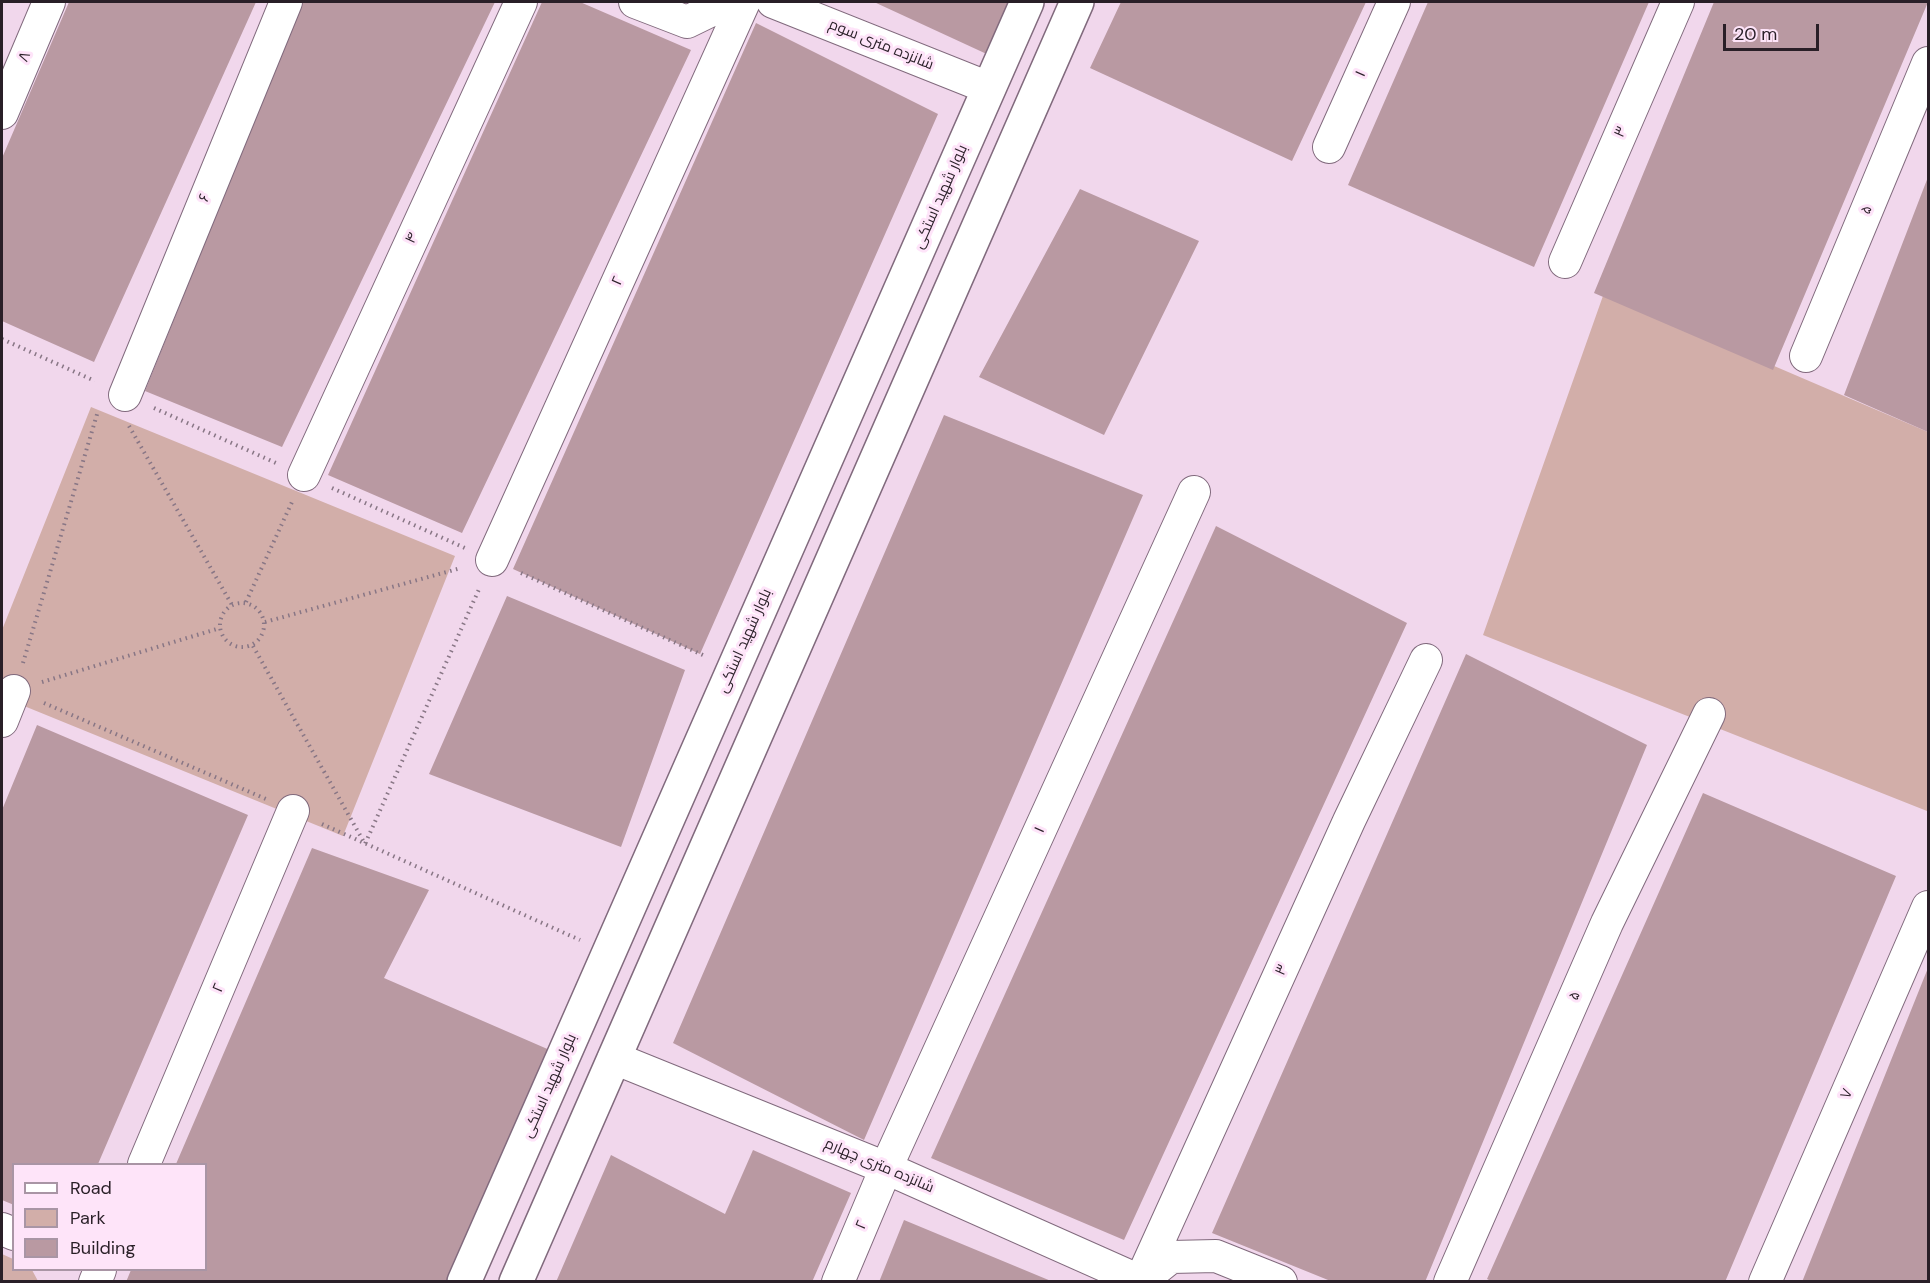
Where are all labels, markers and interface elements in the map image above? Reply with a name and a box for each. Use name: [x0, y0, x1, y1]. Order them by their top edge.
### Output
scale bar: [1726, 12, 1822, 50]
street label: شانزده متری سوم: [826, 16, 936, 74]
text: 20 m: [1734, 22, 1777, 46]
street label: ۸: [15, 49, 35, 65]
street label: ۱: [1352, 68, 1370, 80]
street label: ۳: [1611, 124, 1631, 140]
street label: بلوار شهید استکی: [910, 142, 972, 252]
street label: ۶: [195, 191, 215, 205]
street label: ۵: [1857, 203, 1877, 217]
street label: ۴: [402, 230, 422, 246]
street label: ۲: [608, 274, 628, 288]
street label: بلوار شهید استکی: [714, 586, 776, 696]
street label: ۱: [1031, 824, 1049, 836]
street label: ۳: [1272, 962, 1292, 978]
street label: ۲: [209, 981, 229, 995]
street label: ۵: [1565, 989, 1585, 1003]
street label: بلوار شهید استکی: [519, 1031, 581, 1141]
street label: ۷: [1837, 1086, 1857, 1102]
street label: شانزده متری چهارم: [822, 1135, 936, 1197]
legend: [12, 1163, 207, 1271]
text: Road: [70, 1176, 112, 1200]
text: Park: [70, 1206, 106, 1230]
street label: ۲: [852, 1218, 872, 1232]
text: Building: [70, 1236, 135, 1260]

